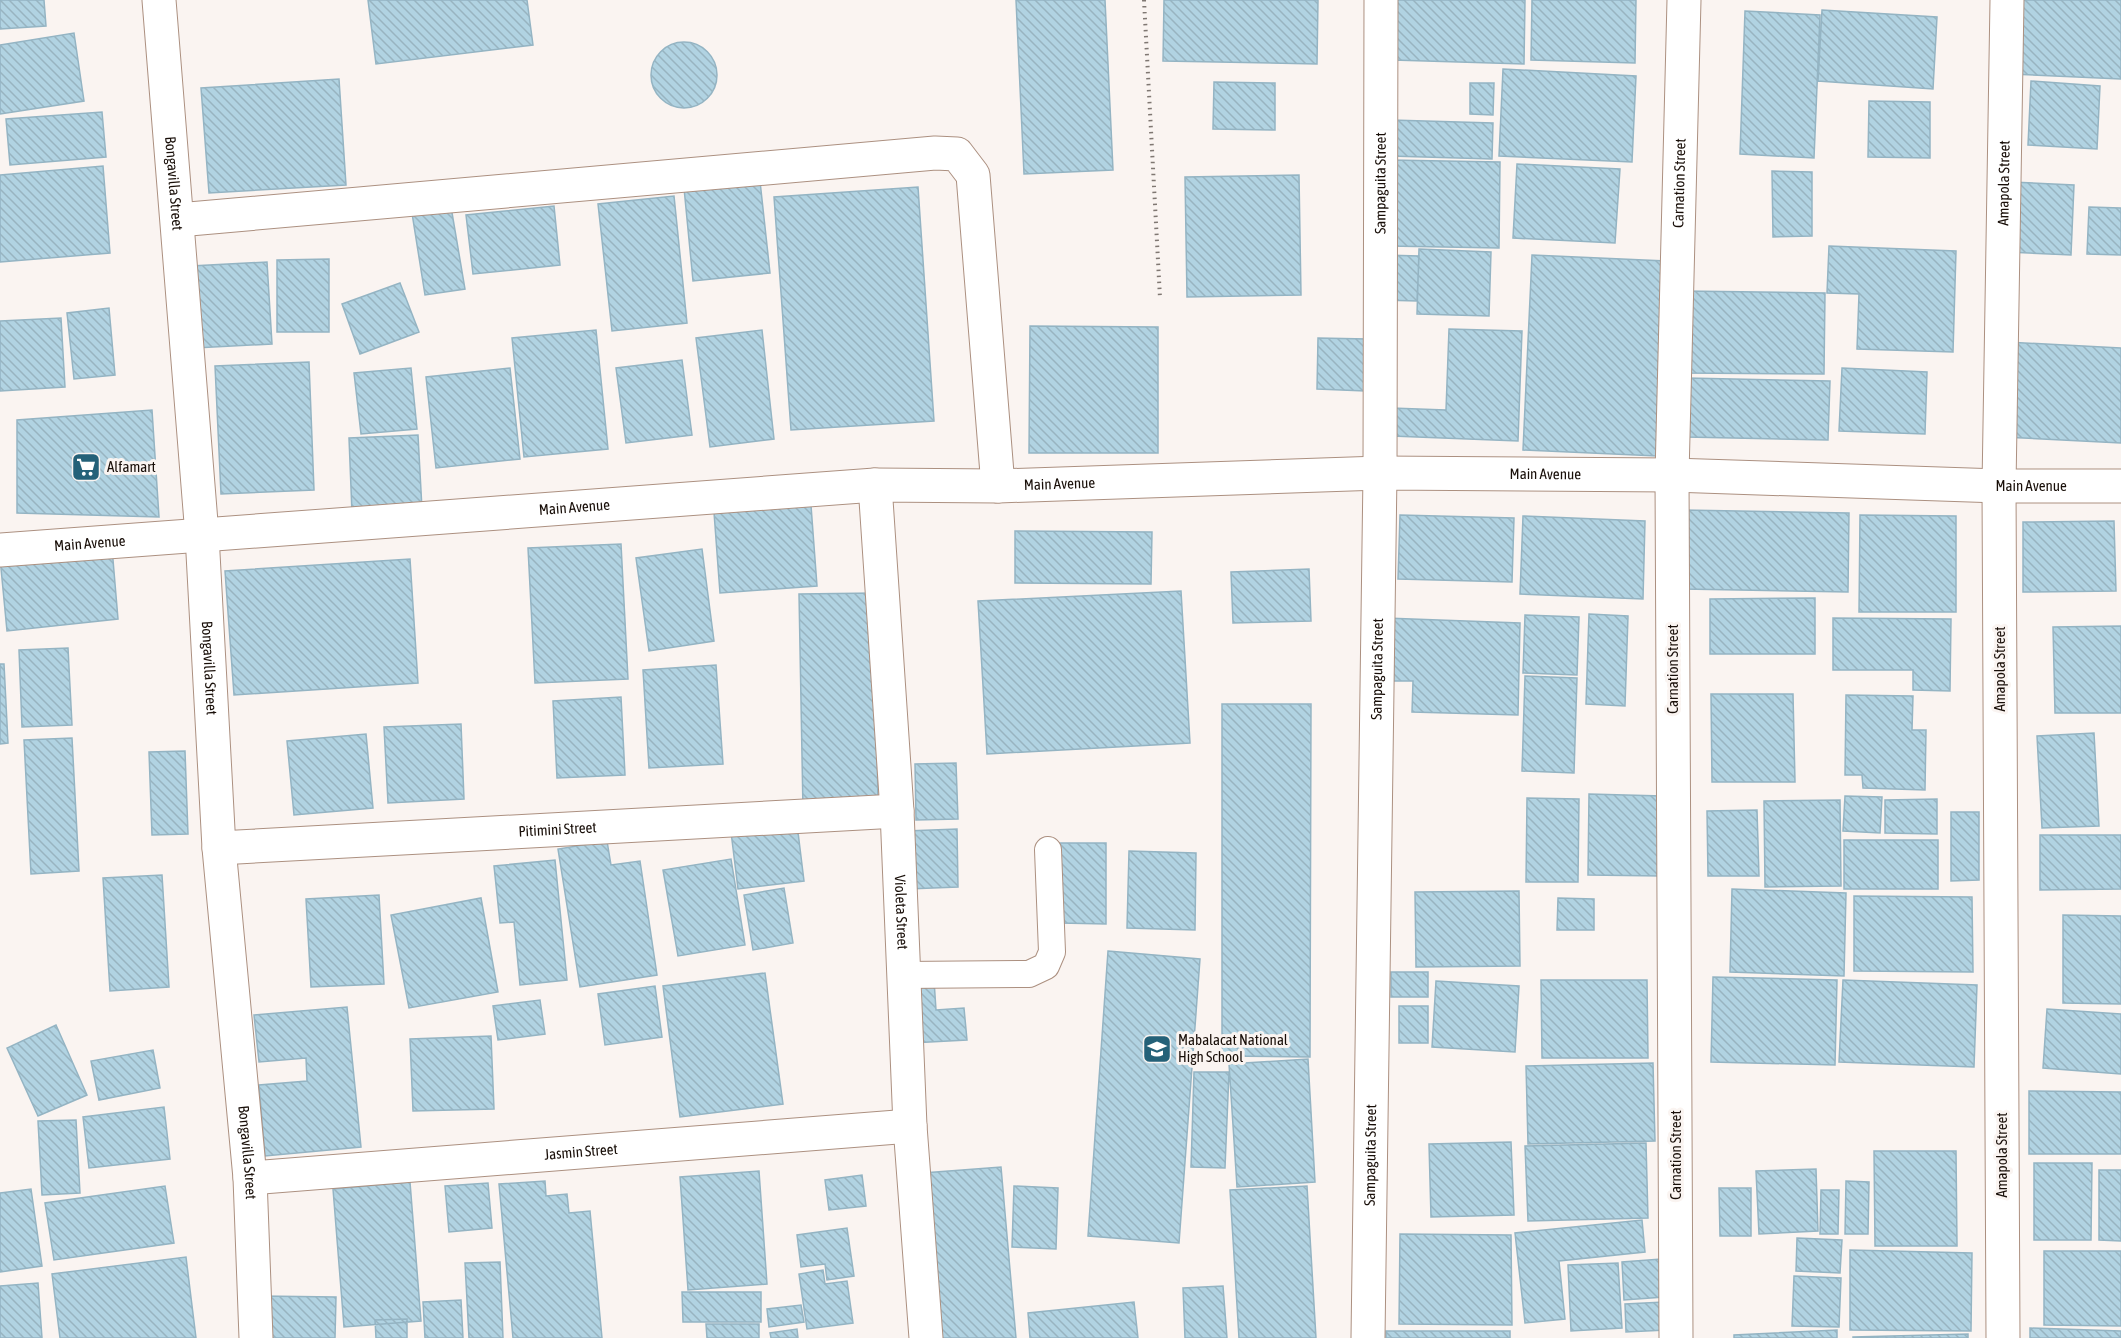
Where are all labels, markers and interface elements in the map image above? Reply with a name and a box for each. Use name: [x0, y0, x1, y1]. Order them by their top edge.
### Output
street label: Sampaguita Street: [1372, 132, 1389, 234]
street label: Bongavilla Street: [162, 136, 186, 231]
street label: Carnation Street: [1669, 138, 1689, 228]
street label: Amapola Street: [1994, 140, 2013, 226]
supermarket icon: Alfamart: [70, 451, 102, 483]
place label: Alfamart: [107, 458, 156, 475]
street label: Main Avenue: [1510, 465, 1581, 482]
street label: Main Avenue: [1024, 474, 1096, 493]
street label: Main Avenue: [1995, 477, 2067, 494]
street label: Main Avenue: [538, 496, 611, 518]
street label: Main Avenue: [53, 532, 126, 554]
street label: Sampaguita Street: [1368, 618, 1386, 720]
street label: Bongavilla Street: [199, 621, 221, 716]
street label: Carnation Street: [1664, 624, 1681, 714]
street label: Amapola Street: [1991, 626, 2008, 712]
street label: Pitimini Street: [518, 818, 597, 840]
street label: Violeta Street: [892, 874, 912, 950]
place label: Mabalacat National High School: [1178, 1031, 1288, 1065]
school or university icon: Mabalacat National High School: [1141, 1033, 1173, 1065]
street label: Sampaguita Street: [1361, 1104, 1379, 1206]
street label: Bongavilla Street: [235, 1105, 260, 1200]
street label: Carnation Street: [1667, 1110, 1684, 1200]
street label: Amapola Street: [1993, 1112, 2010, 1198]
street label: Jasmin Street: [544, 1140, 618, 1163]

